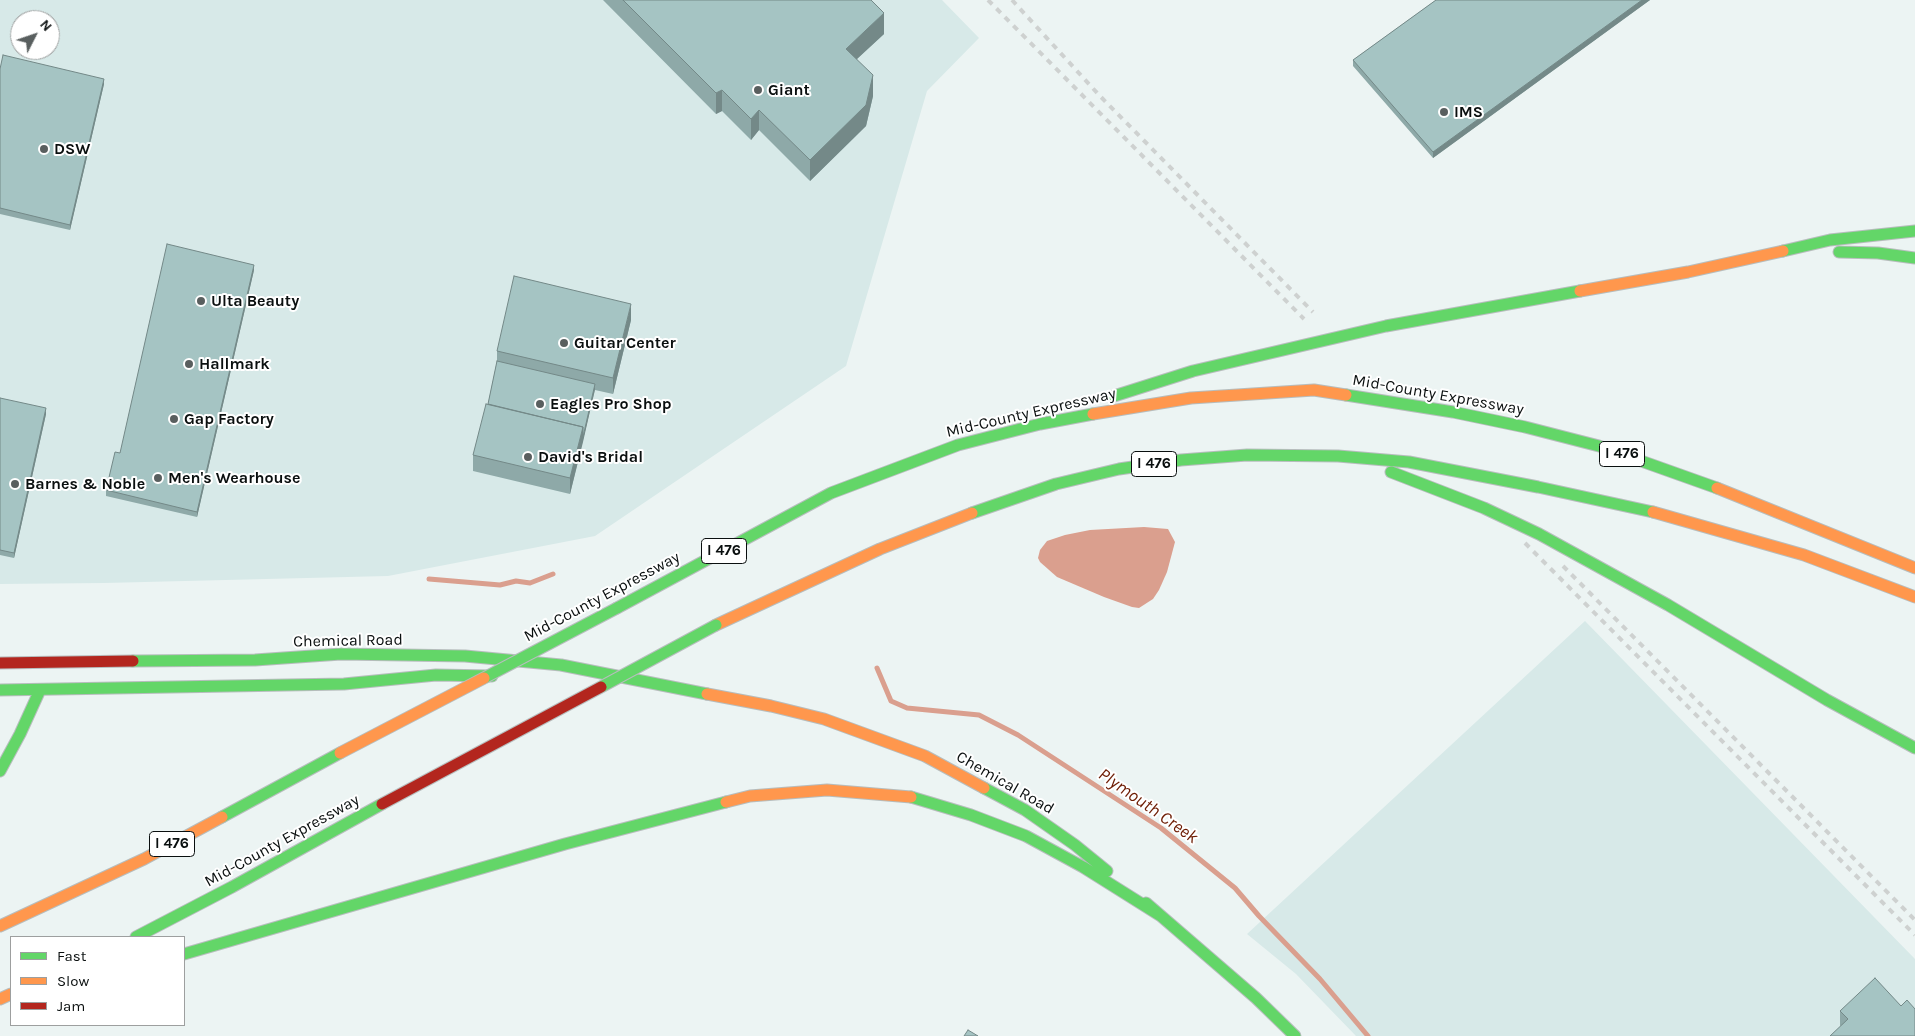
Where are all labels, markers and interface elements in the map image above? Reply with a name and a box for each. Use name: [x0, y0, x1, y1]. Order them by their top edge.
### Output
north arrow: [10, 10, 60, 60]
text: N: [36, 16, 56, 35]
place label: Giant: [768, 80, 810, 100]
marker: Giant: [752, 84, 764, 96]
place label: IMS: [1454, 102, 1483, 122]
marker: IMS: [1438, 106, 1450, 118]
place label: DSW: [54, 139, 90, 159]
marker: DSW: [38, 143, 50, 155]
place label: Ulta Beauty: [211, 291, 299, 311]
marker: Ulta Beauty: [195, 295, 207, 307]
place label: Guitar Center: [574, 333, 676, 353]
marker: Guitar Center: [558, 337, 570, 349]
place label: Hallmark: [199, 354, 270, 374]
marker: Hallmark: [183, 358, 195, 370]
street label: Mid-County Expressway: [1351, 370, 1525, 420]
street label: Mid-County Expressway: [944, 384, 1118, 442]
place label: Eagles Pro Shop: [550, 394, 672, 414]
marker: Eagles Pro Shop: [534, 398, 546, 410]
place label: Gap Factory: [184, 409, 274, 429]
marker: Gap Factory: [168, 413, 180, 425]
road number: I 476: [1600, 442, 1644, 466]
place label: David's Bridal: [538, 447, 643, 467]
marker: David's Bridal: [522, 451, 534, 463]
road number: I 476: [1132, 452, 1176, 476]
place label: Men's Wearhouse: [168, 468, 300, 488]
marker: Men's Wearhouse: [152, 472, 164, 484]
place label: Barnes & Noble: [25, 474, 145, 494]
marker: Barnes & Noble: [9, 478, 21, 490]
road number: I 476: [702, 538, 746, 564]
street label: Mid-County Expressway: [521, 548, 683, 646]
street label: Chemical Road: [293, 630, 403, 652]
street label: Chemical Road: [953, 747, 1057, 819]
water label: Plymouth Creek: [1094, 764, 1202, 848]
street label: Mid-County Expressway: [201, 790, 363, 892]
road number: I 476: [150, 832, 194, 856]
legend: [10, 936, 185, 1026]
text: Fast: [57, 947, 86, 965]
text: Slow: [57, 972, 89, 990]
text: Jam: [57, 997, 85, 1015]

